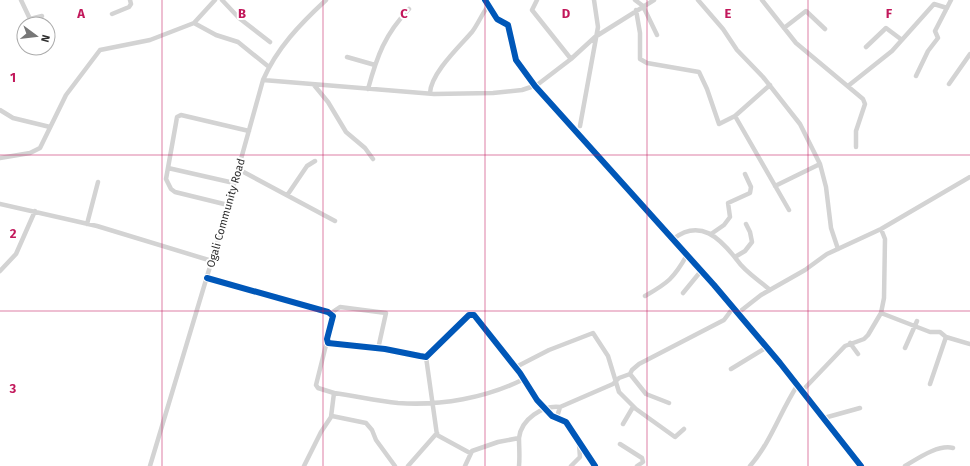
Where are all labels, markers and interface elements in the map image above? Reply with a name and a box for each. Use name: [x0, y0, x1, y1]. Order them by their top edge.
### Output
text: A: [76, 6, 85, 21]
text: B: [238, 6, 246, 21]
text: C: [400, 6, 408, 21]
text: D: [562, 6, 571, 21]
text: E: [725, 6, 732, 21]
text: F: [886, 6, 893, 21]
north arrow: [16, 16, 56, 56]
text: N: [38, 33, 52, 44]
text: 1: [10, 70, 16, 85]
street label: Ogali Community Road: [204, 157, 248, 269]
text: 2: [10, 226, 17, 241]
text: 3: [9, 381, 17, 396]

